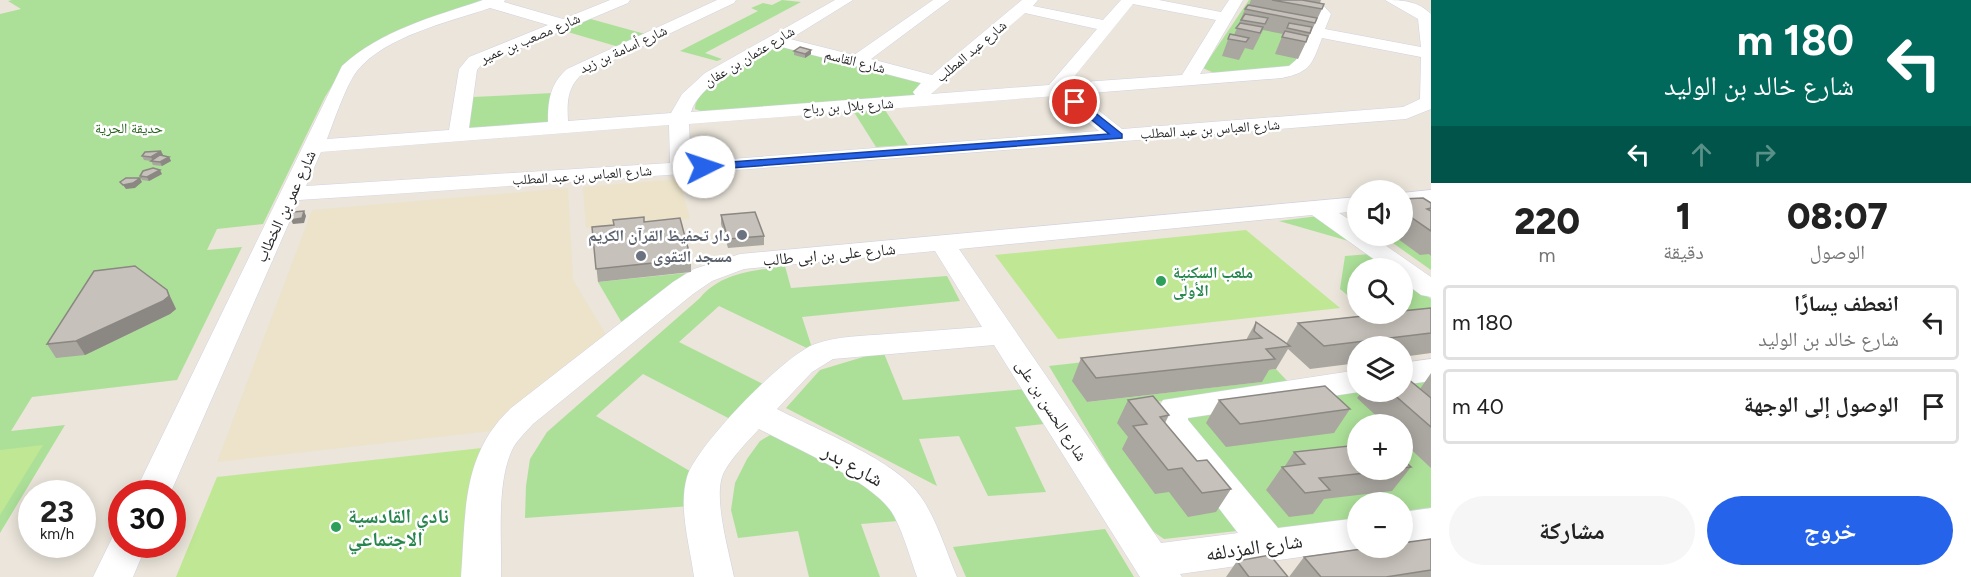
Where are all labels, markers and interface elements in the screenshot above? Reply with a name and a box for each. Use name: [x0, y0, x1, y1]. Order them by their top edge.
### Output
street label: شارع مصعب بن عمير: [477, 10, 583, 69]
text: 180 m: [1737, 15, 1854, 66]
street label: شارع عبد المطلب: [932, 17, 1011, 87]
street label: شارع أسامة بن زيد: [577, 22, 670, 78]
street label: شارع عثمان بن عفان: [701, 23, 798, 91]
icon: left: [1875, 24, 1953, 102]
street label: شارع القاسم: [823, 46, 887, 78]
text: شارع خالد بن الوليد: [1664, 69, 1854, 102]
pin: [1049, 76, 1100, 127]
icon: arrive: [1058, 85, 1091, 118]
street label: شارع بلال بن رباح: [802, 95, 894, 119]
street label: شارع العباس بن عبد المطلب: [1140, 116, 1281, 144]
park label: حديقة الحرية: [95, 120, 163, 137]
position arrow: [672, 135, 736, 199]
icon: left: [1622, 138, 1655, 171]
icon: ahead: [1685, 138, 1718, 171]
icon: right: [1748, 138, 1781, 171]
street label: شارع عمر بن الخطاب: [251, 147, 321, 266]
street label: شارع العباس بن عبد المطلب: [512, 162, 653, 190]
map controls: [1347, 180, 1413, 558]
button: sound: [1347, 180, 1413, 246]
text: 1: [1676, 195, 1691, 238]
text: 08:07: [1787, 195, 1888, 238]
text: 220: [1514, 200, 1580, 243]
place label: دار تحفيظ القرآن الكريم: [588, 226, 730, 247]
marker: دار تحفيظ القرآن الكريم: [735, 228, 749, 242]
street label: شارع على بن ابى طالب: [762, 239, 896, 271]
text: دقيقة: [1663, 240, 1704, 264]
text: الوصول: [1810, 240, 1865, 264]
text: m: [1539, 243, 1556, 267]
place label: مسجد التقوى: [653, 247, 732, 266]
marker: مسجد التقوى: [634, 249, 648, 263]
button: search: [1347, 258, 1413, 324]
place label: ملعب السكنية الأولى: [1173, 263, 1253, 300]
marker: ملعب السكنية الأولى: [1154, 274, 1168, 288]
text: انعطف يسارًا: [1794, 290, 1899, 317]
icon: left: [1917, 306, 1950, 339]
text: 180 m: [1452, 309, 1513, 336]
text: شارع خالد بن الوليد: [1758, 327, 1899, 351]
button: layers: [1347, 336, 1413, 402]
street label: شارع الحسن بن على: [1011, 356, 1091, 465]
icon: arrive: [1917, 390, 1950, 423]
text: الوصول إلى الوجهة: [1744, 391, 1899, 418]
text: 40 m: [1452, 393, 1504, 420]
button: +: [1347, 414, 1413, 480]
street label: شارع بدر: [817, 438, 888, 492]
speed limit sign: 30: [108, 480, 186, 558]
button: −: [1347, 492, 1413, 558]
text: 23: [40, 493, 74, 530]
button: مشاركة: [1449, 496, 1695, 565]
button: خروج: [1707, 496, 1953, 565]
place label: نادي القادسية الاجتماعي: [348, 504, 449, 555]
marker: نادي القادسية الاجتماعي: [329, 520, 343, 534]
text: km/h: [40, 525, 74, 543]
street label: شارع المزدلفه: [1204, 528, 1304, 567]

